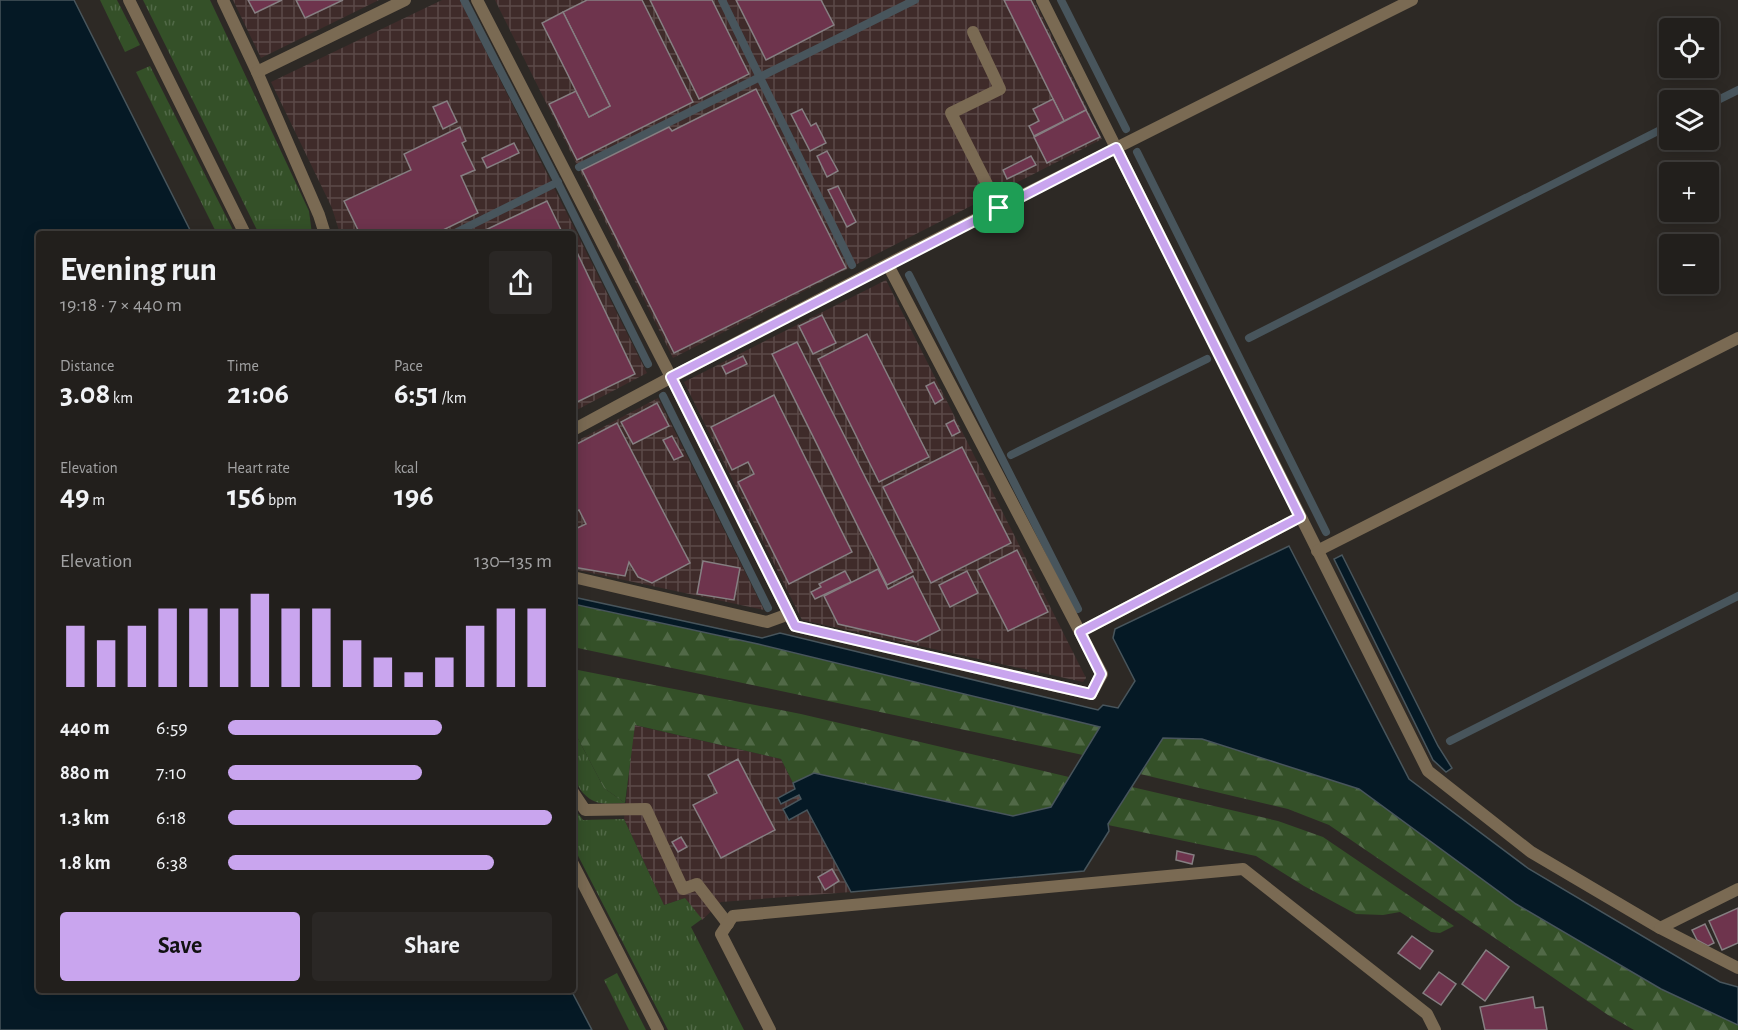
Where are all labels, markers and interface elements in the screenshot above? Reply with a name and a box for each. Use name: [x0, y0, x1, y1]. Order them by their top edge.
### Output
map controls: [1659, 18, 1719, 294]
button: locate: [1659, 18, 1719, 78]
button: layers: [1659, 90, 1719, 150]
button: +: [1659, 162, 1719, 222]
pin: [973, 182, 1024, 233]
icon: arrive: [982, 191, 1015, 224]
button: −: [1659, 234, 1719, 294]
button: share: [489, 251, 552, 314]
text: Evening run: [60, 254, 217, 287]
text: 19:18 · 7 × 440 m: [60, 295, 182, 315]
text: Distance: [60, 358, 114, 374]
text: Time: [227, 358, 259, 374]
text: Pace: [394, 358, 423, 374]
text: 3.08: [60, 379, 110, 409]
text: 21:06: [227, 379, 289, 409]
text: 6:51: [394, 379, 439, 409]
text: km: [110, 390, 133, 406]
text: /km: [439, 390, 466, 406]
text: Elevation: [60, 460, 118, 476]
text: Heart rate: [227, 460, 290, 476]
text: kcal: [394, 460, 418, 476]
text: 49: [60, 481, 90, 511]
text: 156: [227, 481, 265, 511]
text: 196: [394, 481, 434, 511]
text: m: [90, 492, 105, 508]
text: bpm: [265, 492, 297, 508]
text: Elevation: [60, 551, 132, 571]
text: 130–135 m: [474, 551, 552, 571]
text: 440 m: [60, 718, 110, 738]
text: 6:59: [156, 718, 188, 738]
text: 880 m: [60, 763, 109, 783]
text: 7:10: [156, 763, 186, 783]
text: 1.3 km: [60, 808, 109, 828]
text: 6:18: [156, 808, 186, 828]
text: 1.8 km: [60, 853, 111, 873]
text: 6:38: [156, 853, 188, 873]
button: Save: [60, 912, 300, 981]
button: Share: [312, 912, 552, 981]

